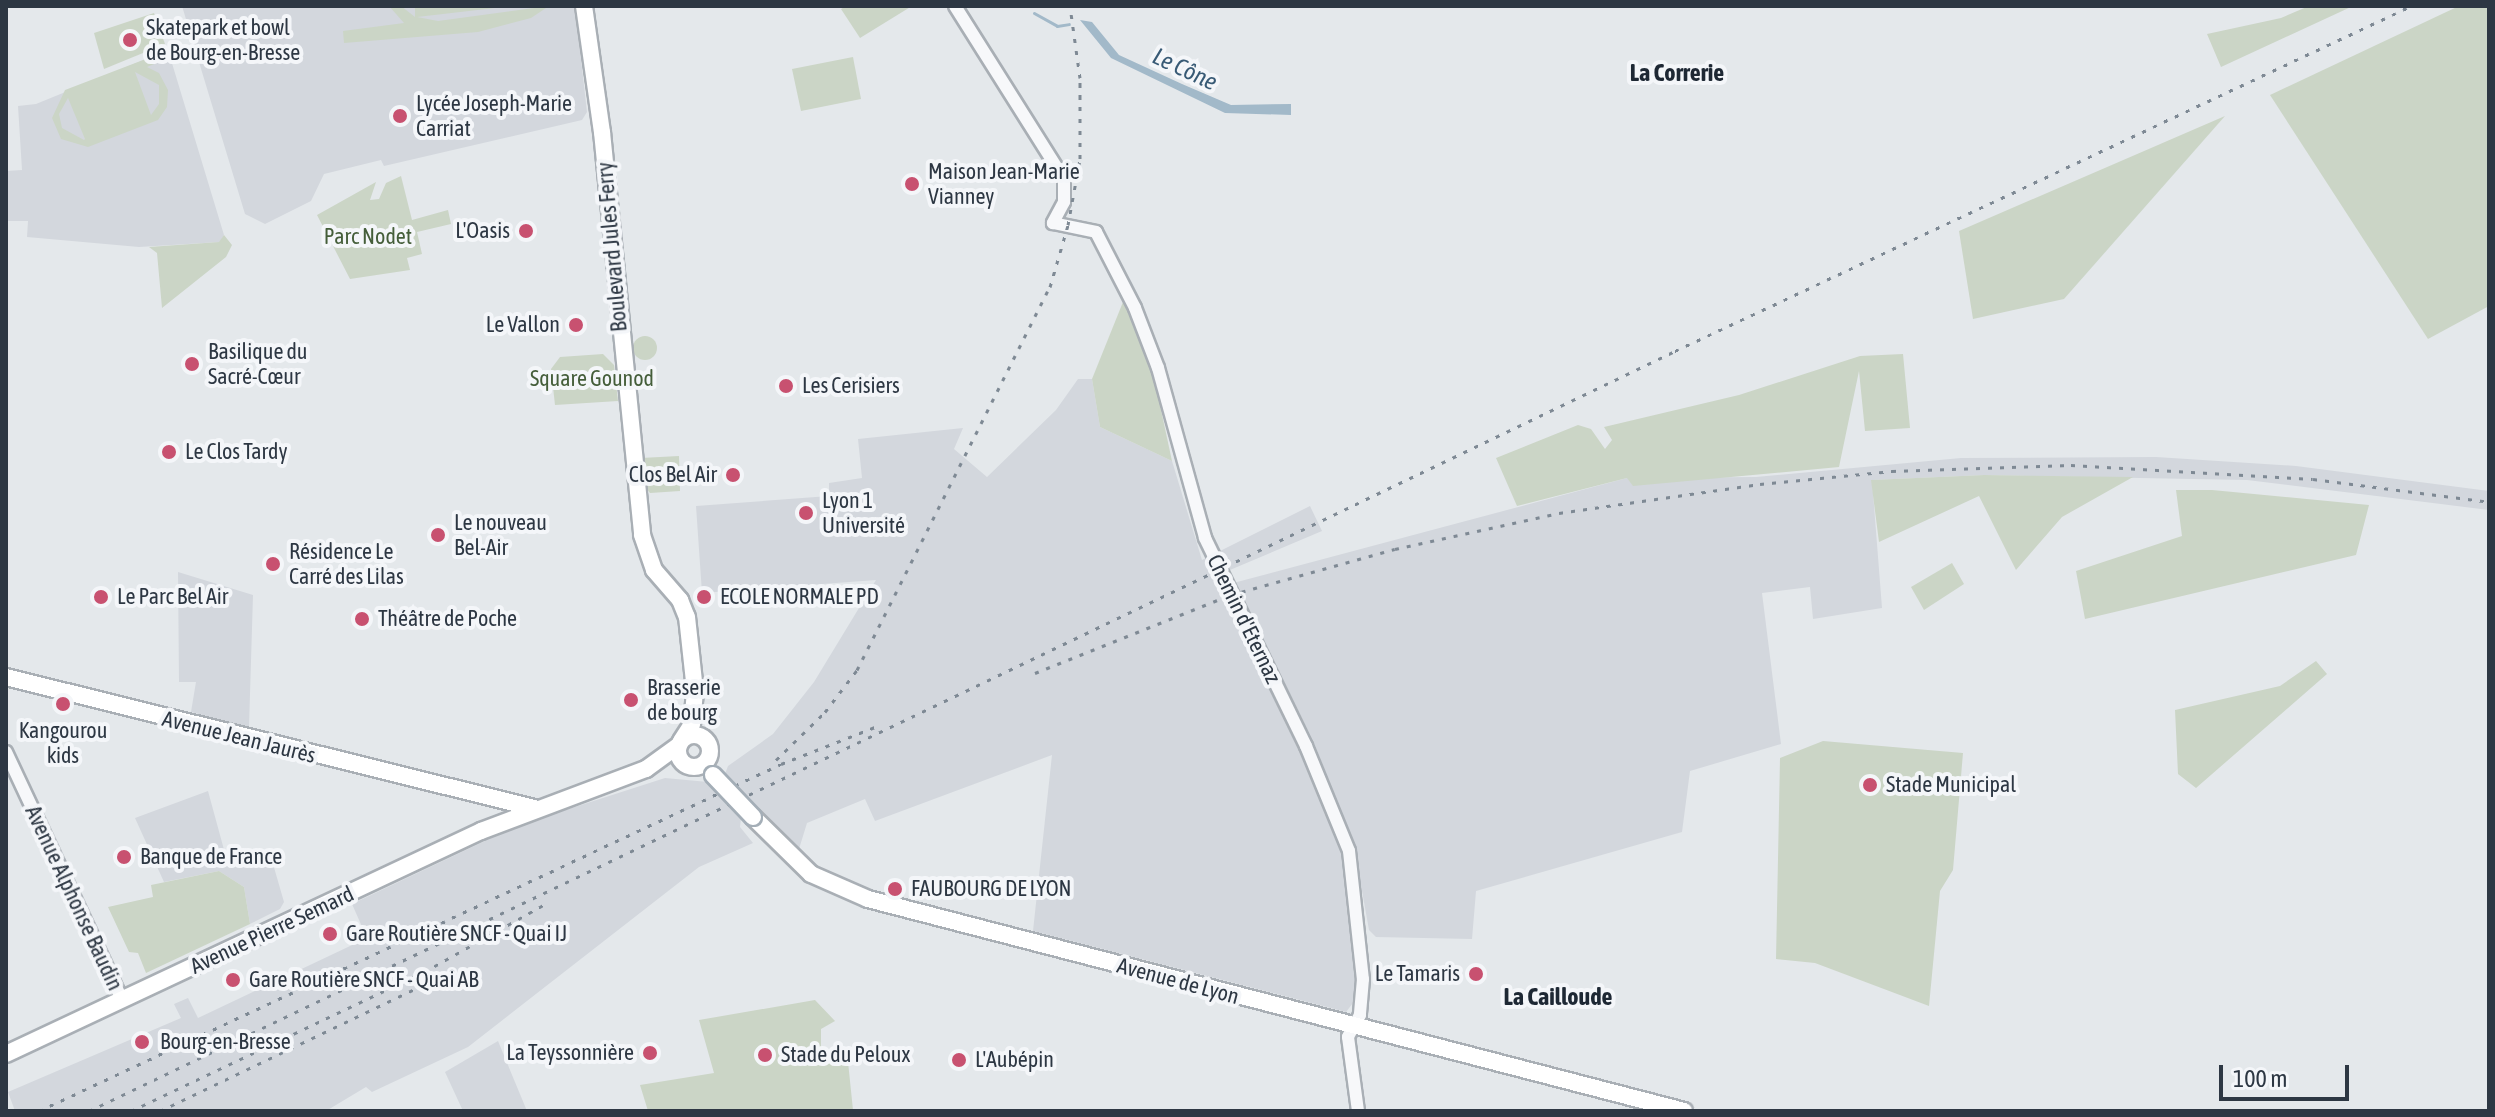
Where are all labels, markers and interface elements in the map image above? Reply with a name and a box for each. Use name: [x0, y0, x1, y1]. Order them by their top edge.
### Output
place label: Skatepark et bowl de Bourg-en-Bresse: [146, 14, 300, 66]
marker: Skatepark et bowl de Bourg-en-Bresse: [121, 31, 139, 49]
water label: Le Cône: [1148, 42, 1222, 96]
district label: La Correrie: [1630, 59, 1724, 87]
place label: Lycée Joseph-Marie Carriat: [416, 90, 572, 142]
marker: Lycée Joseph-Marie Carriat: [391, 107, 409, 125]
place label: Maison Jean-Marie Vianney: [928, 158, 1080, 210]
street label: Boulevard Jules Ferry: [591, 161, 633, 333]
marker: Maison Jean-Marie Vianney: [903, 175, 921, 193]
place label: L'Oasis: [455, 218, 510, 244]
marker: L'Oasis: [517, 222, 535, 240]
park label: Parc Nodet: [324, 224, 412, 250]
place label: Le Vallon: [486, 312, 560, 338]
marker: Le Vallon: [567, 316, 585, 334]
place label: Basilique du Sacré-Cœur: [208, 338, 307, 390]
marker: Basilique du Sacré-Cœur: [183, 355, 201, 373]
park label: Square Gounod: [530, 366, 654, 392]
place label: Les Cerisiers: [802, 373, 900, 399]
marker: Les Cerisiers: [777, 377, 795, 395]
place label: Le Clos Tardy: [185, 439, 287, 465]
marker: Le Clos Tardy: [160, 443, 178, 461]
place label: Clos Bel Air: [629, 462, 717, 488]
marker: Clos Bel Air: [724, 466, 742, 484]
place label: Lyon 1 Université: [822, 487, 905, 538]
marker: Lyon 1 Université: [797, 504, 815, 522]
place label: Le nouveau Bel-Air: [454, 509, 547, 560]
marker: Le nouveau Bel-Air: [429, 526, 447, 544]
place label: Résidence Le Carré des Lilas: [289, 538, 404, 590]
street label: Chemin d'Eternaz: [1201, 550, 1287, 688]
marker: Résidence Le Carré des Lilas: [264, 555, 282, 573]
place label: Le Parc Bel Air: [117, 584, 228, 610]
place label: ECOLE NORMALE PD: [720, 584, 879, 610]
marker: Le Parc Bel Air: [92, 588, 110, 606]
marker: ECOLE NORMALE PD: [695, 588, 713, 606]
place label: Théâtre de Poche: [378, 606, 517, 632]
marker: Théâtre de Poche: [353, 610, 371, 628]
place label: Brasserie de bourg: [647, 674, 721, 726]
marker: Brasserie de bourg: [622, 691, 640, 709]
marker: Kangourou kids: [54, 695, 72, 713]
street label: Avenue Jean Jaurès: [160, 705, 318, 769]
place label: Kangourou kids: [19, 717, 107, 768]
place label: Stade Municipal: [1886, 772, 2016, 798]
marker: Stade Municipal: [1861, 776, 1879, 794]
street label: Avenue Alphonse Baudin: [20, 801, 128, 995]
place label: Banque de France: [140, 844, 282, 870]
marker: Banque de France: [115, 848, 133, 866]
place label: FAUBOURG DE LYON: [911, 876, 1072, 902]
marker: FAUBOURG DE LYON: [886, 880, 904, 898]
street label: Avenue Pierre Semard: [186, 881, 358, 979]
place label: Gare Routière SNCF - Quai IJ: [346, 921, 567, 947]
marker: Gare Routière SNCF - Quai IJ: [321, 925, 339, 943]
street label: Avenue de Lyon: [1114, 952, 1242, 1010]
place label: Le Tamaris: [1375, 961, 1460, 987]
marker: Le Tamaris: [1467, 965, 1485, 983]
place label: Gare Routière SNCF - Quai AB: [249, 967, 479, 993]
marker: Gare Routière SNCF - Quai AB: [224, 971, 242, 989]
district label: La Cailloude: [1504, 983, 1612, 1011]
place label: Bourg-en-Bresse: [160, 1029, 291, 1055]
marker: Bourg-en-Bresse: [131, 1031, 153, 1053]
place label: La Teyssonnière: [506, 1040, 634, 1066]
place label: Stade du Peloux: [781, 1042, 910, 1068]
marker: La Teyssonnière: [641, 1044, 659, 1062]
marker: Stade du Peloux: [756, 1046, 774, 1064]
place label: L'Aubépin: [975, 1047, 1054, 1073]
scale bar: [2223, 1049, 2353, 1099]
marker: L'Aubépin: [950, 1051, 968, 1069]
text: 100 m: [2233, 1065, 2287, 1092]

